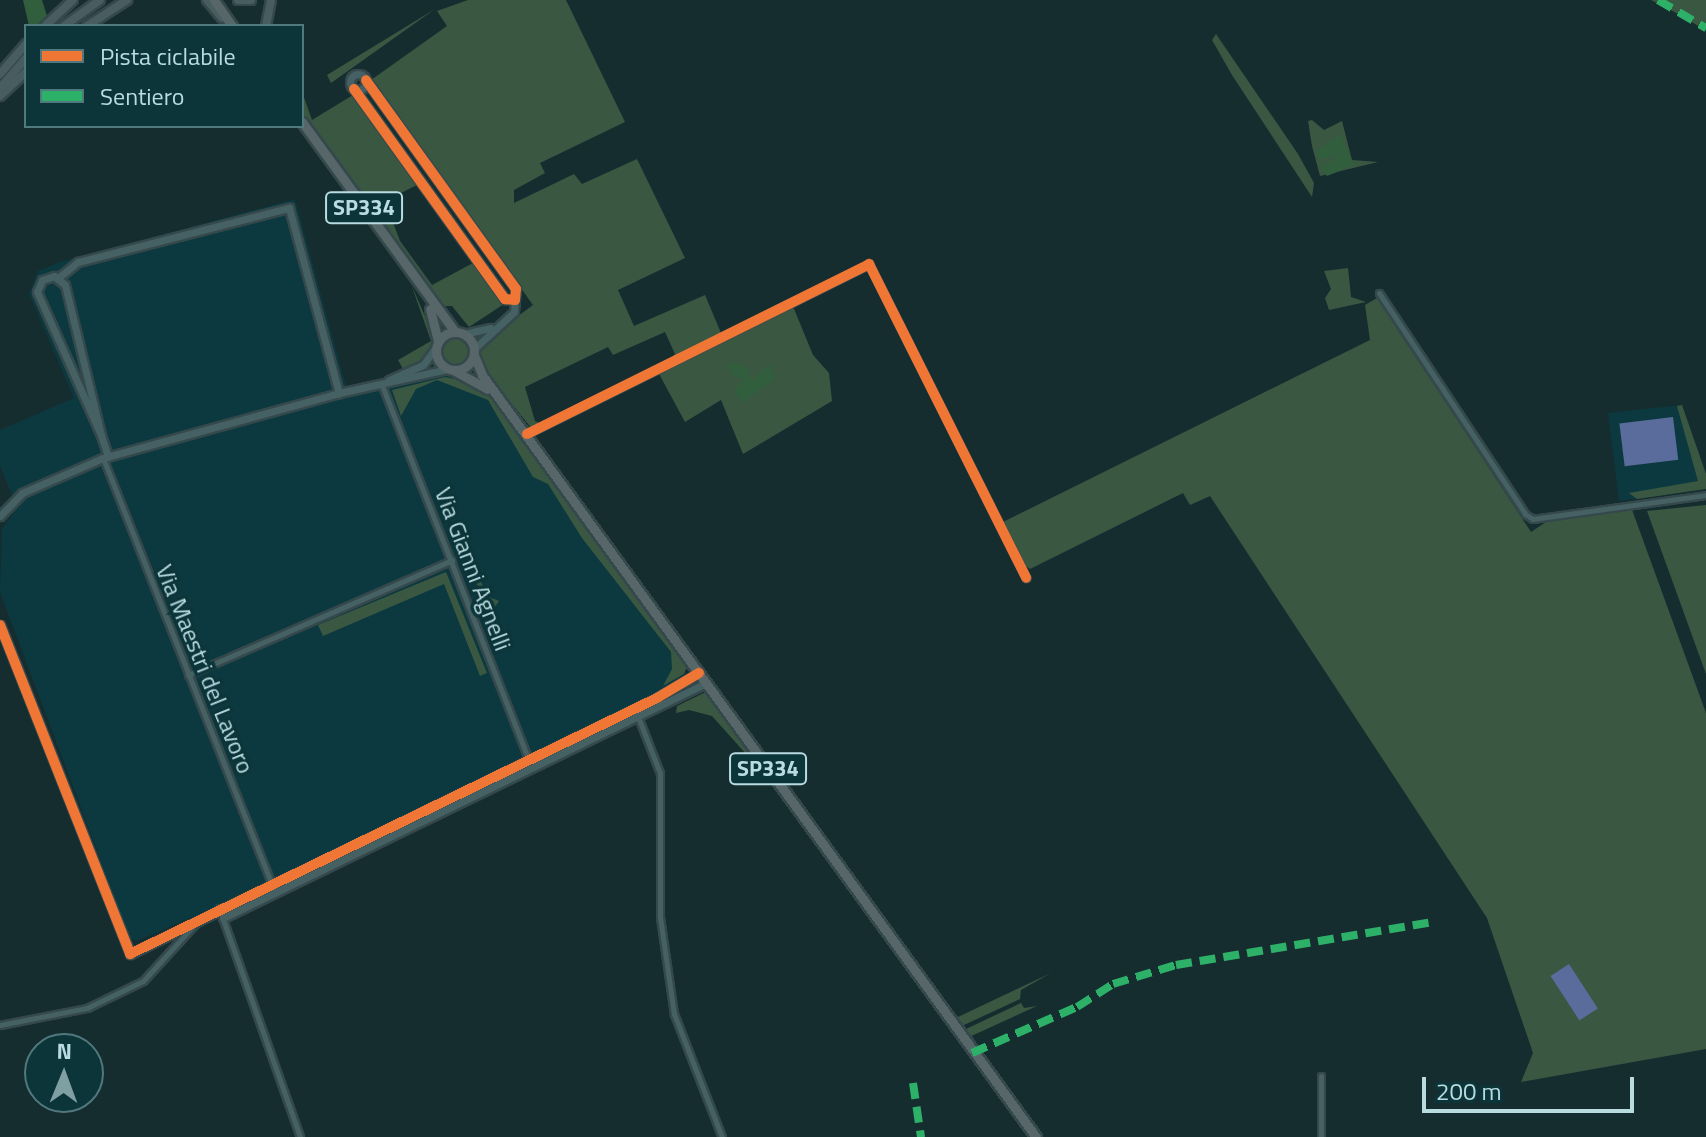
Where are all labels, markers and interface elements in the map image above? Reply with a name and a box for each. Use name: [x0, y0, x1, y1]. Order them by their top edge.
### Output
legend: [24, 24, 304, 128]
text: Pista ciclabile: [100, 38, 236, 74]
text: Sentiero: [100, 78, 184, 114]
road number: SP334: [324, 190, 404, 226]
street label: Via Gianni Agnelli: [429, 483, 517, 655]
street label: Via Maestri del Lavoro: [150, 560, 260, 778]
road number: SP334: [728, 751, 808, 787]
north arrow: [24, 1033, 104, 1113]
text: N: [56, 1034, 72, 1068]
scale bar: [1426, 1061, 1638, 1111]
text: 200 m: [1436, 1073, 1502, 1109]

